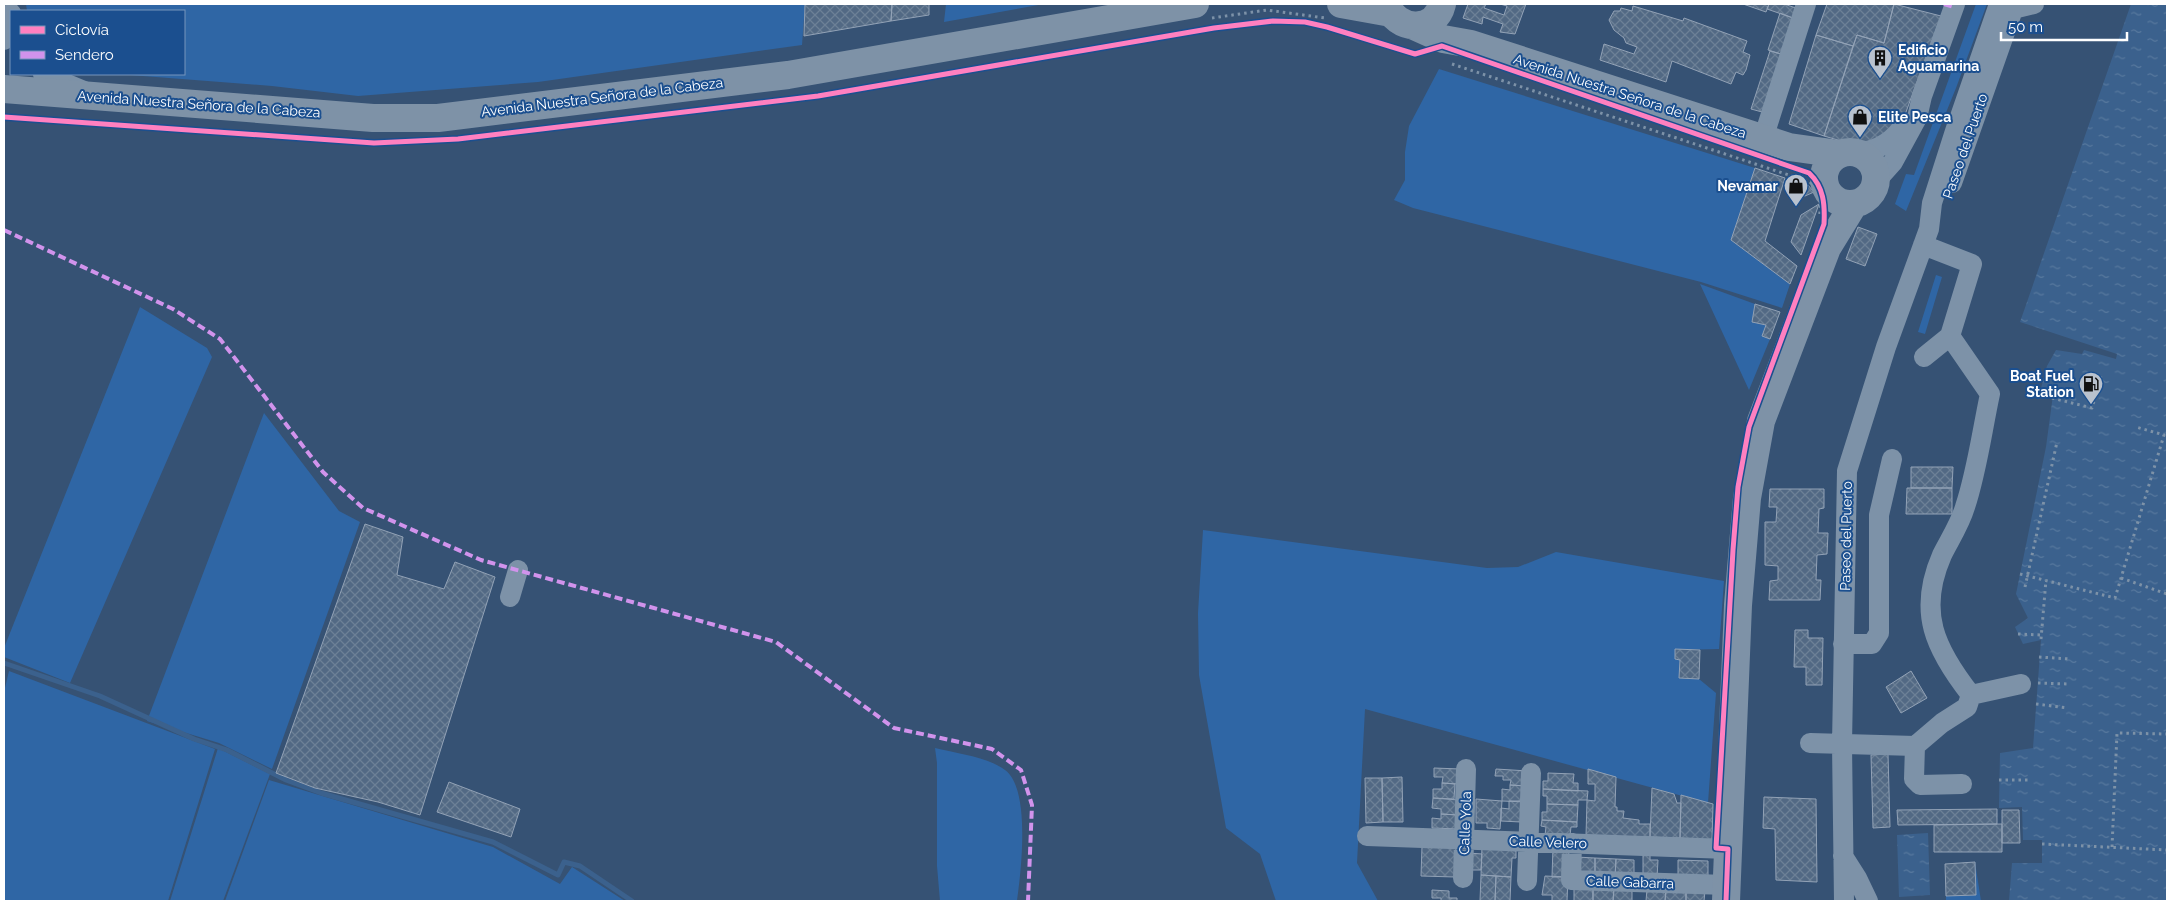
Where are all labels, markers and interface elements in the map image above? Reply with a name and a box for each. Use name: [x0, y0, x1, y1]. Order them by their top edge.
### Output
legend: [10, 10, 185, 75]
scale bar: [2001, 10, 2127, 42]
text: 50 m: [2008, 18, 2043, 36]
text: Ciclovía: [55, 21, 109, 39]
place label: Edificio Aguamarina: [1898, 42, 1979, 74]
building icon: Edificio Aguamarina: [1867, 45, 1893, 79]
text: Sendero: [55, 46, 114, 64]
street label: Avenida Nuestra Señora de la Cabeza: [1512, 51, 1748, 141]
street label: Avenida Nuestra Señora de la Cabeza: [480, 74, 724, 120]
street label: Avenida Nuestra Señora de la Cabeza: [77, 88, 321, 120]
street label: Paseo del Puerto: [1940, 91, 1990, 201]
shop icon: Elite Pesca: [1847, 104, 1873, 138]
place label: Elite Pesca: [1878, 109, 1951, 125]
shop icon: Nevamar: [1783, 173, 1809, 207]
place label: Nevamar: [1717, 178, 1779, 194]
place label: Boat Fuel Station: [2010, 368, 2075, 400]
fuel station icon: Boat Fuel Station: [2078, 371, 2104, 405]
street label: Paseo del Puerto: [1837, 481, 1855, 591]
street label: Calle Yola: [1456, 791, 1474, 855]
street label: Calle Velero: [1509, 833, 1587, 851]
street label: Calle Gabarra: [1586, 872, 1674, 892]

